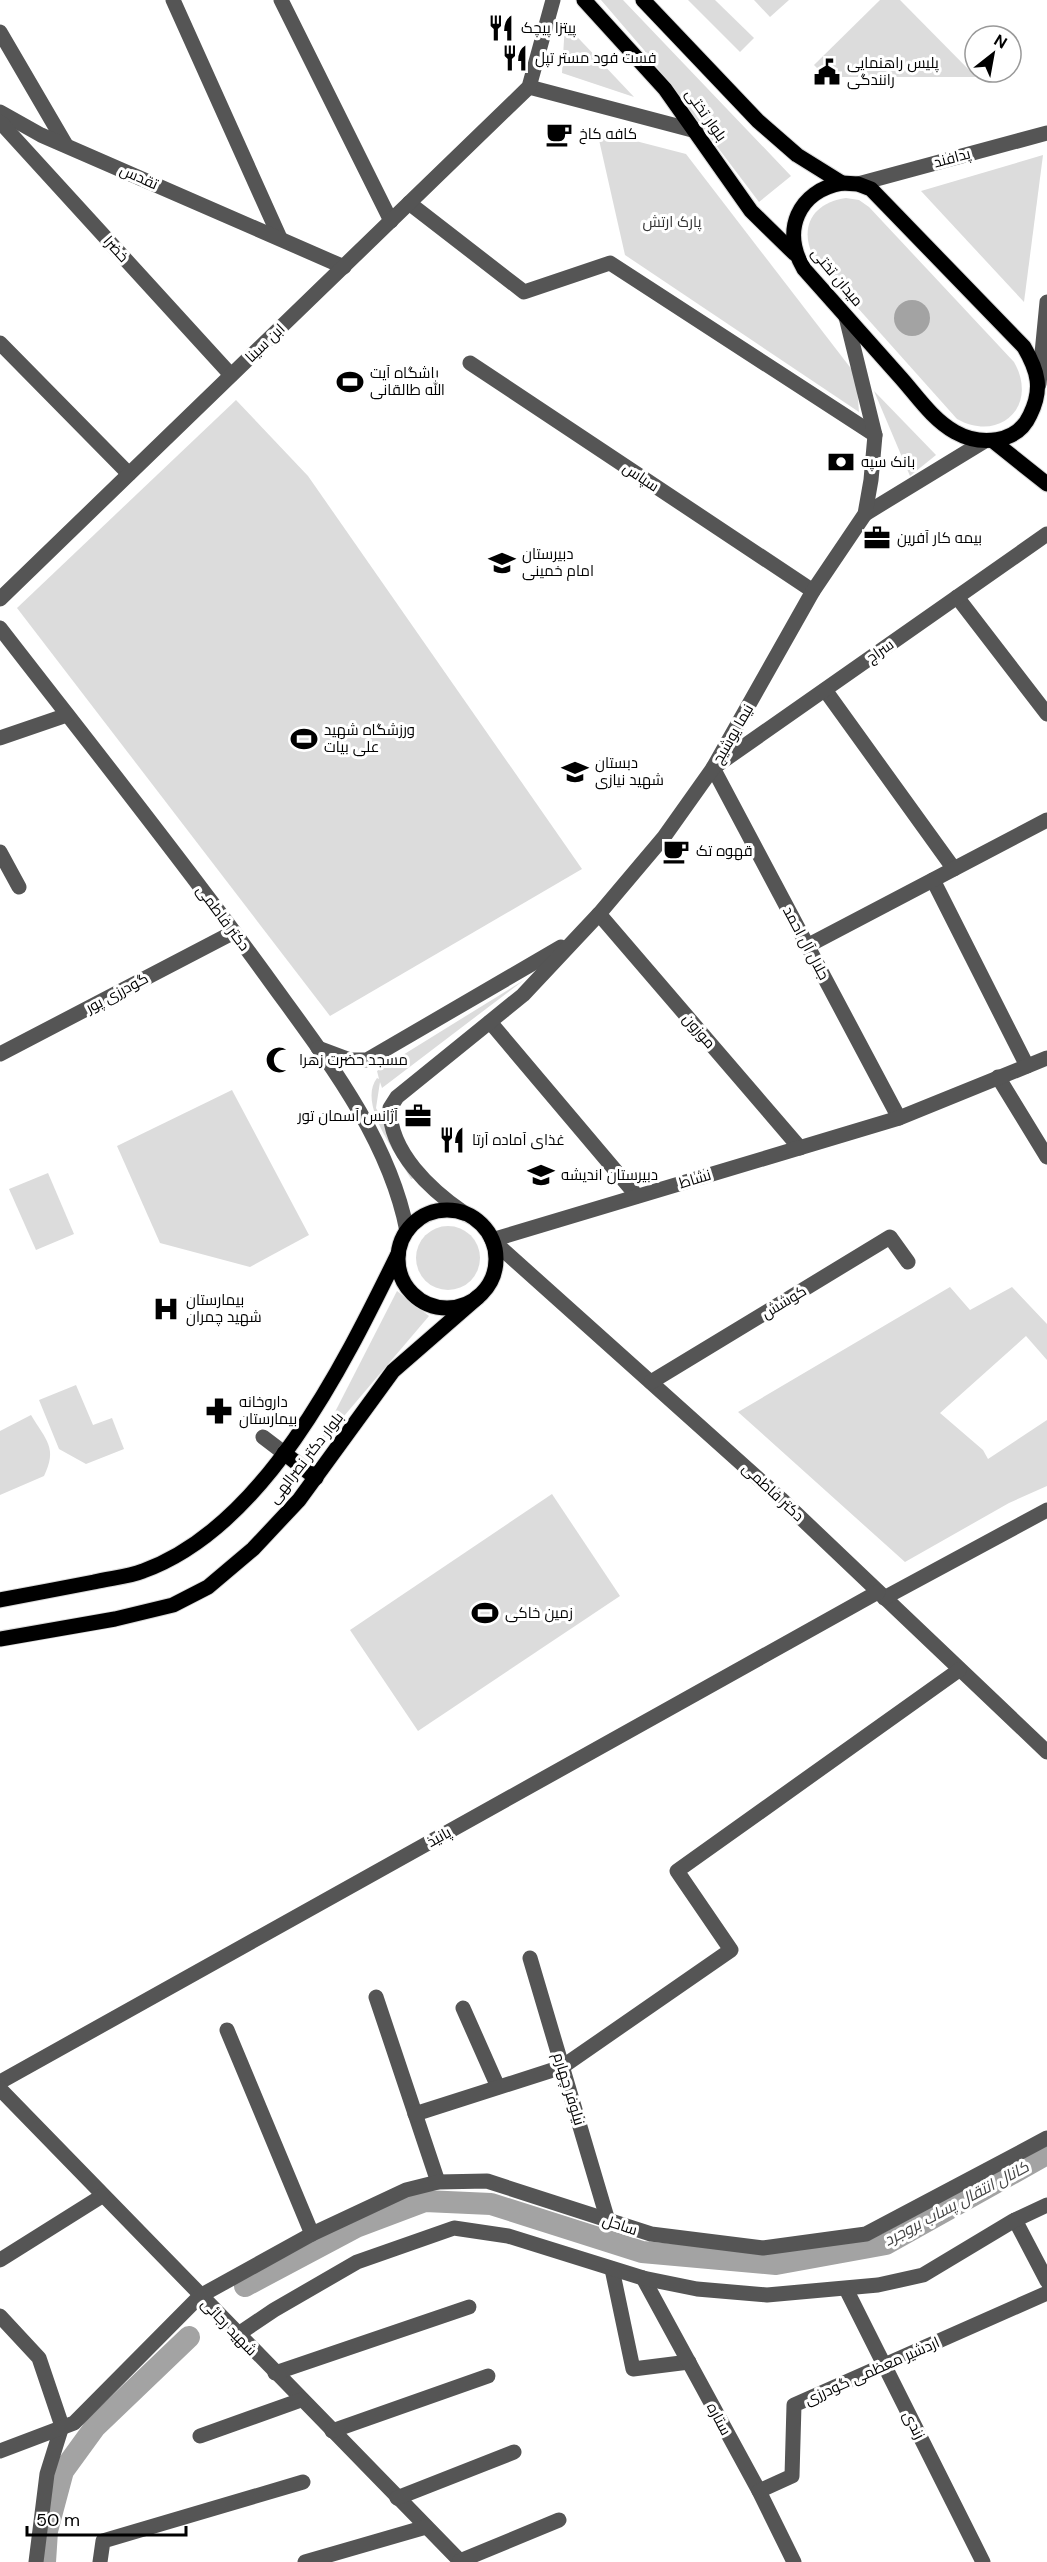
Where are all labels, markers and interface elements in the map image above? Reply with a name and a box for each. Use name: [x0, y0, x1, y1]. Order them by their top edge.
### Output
restaurant icon: پیتزا پیچک: [486, 13, 516, 43]
place label: پیتزا پیچک: [521, 18, 576, 38]
north arrow: [963, 24, 1023, 84]
text: N: [990, 30, 1011, 54]
restaurant icon: فست فود مستر تپل: [500, 43, 530, 73]
place label: فست فود مستر تپل: [535, 48, 657, 68]
place label: پلیس راهنمایی رانندگی: [847, 53, 939, 90]
public building icon: پلیس راهنمایی رانندگی: [812, 57, 842, 87]
street label: بلوار تختی: [681, 85, 731, 145]
cafe icon: کافه کاخ: [544, 119, 574, 149]
place label: کافه کاخ: [579, 124, 637, 145]
street label: پدافند: [931, 143, 973, 173]
street label: تقدس: [117, 160, 161, 194]
park label: پارک ارتش: [643, 212, 701, 232]
street label: خضرا: [99, 231, 133, 267]
street label: میدان تختی: [807, 243, 867, 311]
street label: ابن سینا: [241, 319, 289, 367]
place label: باشگاه آیت الله طالقانی: [370, 363, 445, 400]
sports icon: باشگاه آیت الله طالقانی: [335, 367, 365, 397]
bank icon: بانک سپه: [826, 447, 856, 477]
place label: بانک سپه: [861, 452, 915, 472]
street label: سپاس: [619, 458, 663, 496]
office icon: بیمه کار آفرین: [862, 523, 892, 553]
place label: بیمه کار آفرین: [897, 528, 982, 548]
place label: دبیرستان امام خمینی: [522, 544, 594, 581]
school or university icon: دبیرستان امام خمینی: [487, 548, 517, 578]
street label: سراج: [862, 634, 898, 668]
street label: نیما یوشیج: [708, 700, 759, 768]
place label: ورزشگاه شهید علی بیات: [324, 720, 415, 757]
sports icon: ورزشگاه شهید علی بیات: [289, 724, 319, 754]
place label: دبستان شهید نیازی: [595, 753, 664, 790]
school or university icon: دبستان شهید نیازی: [560, 757, 590, 787]
cafe icon: قهوه تک: [661, 836, 691, 866]
place label: قهوه تک: [696, 841, 753, 861]
street label: دکتر فاطمی: [192, 881, 254, 955]
street label: جلال آل احمد: [778, 903, 834, 983]
street label: گودرزی پور: [81, 968, 152, 1018]
street label: موزون: [678, 1009, 720, 1053]
mosque icon: مسجد حضرت زهرا: [264, 1045, 294, 1075]
place label: مسجد حضرت زهرا: [299, 1050, 408, 1070]
office icon: آژانس آسمان تور: [403, 1101, 433, 1131]
place label: آژانس آسمان تور: [297, 1106, 398, 1126]
restaurant icon: غذای آماده آرتا: [437, 1125, 467, 1155]
place label: غذای آماده آرتا: [472, 1130, 565, 1150]
school or university icon: دبیرستان اندیشه: [526, 1160, 556, 1190]
place label: دبیرستان اندیشه: [561, 1165, 658, 1185]
street label: نشاط: [676, 1165, 714, 1193]
street label: کوشش: [758, 1281, 810, 1323]
place label: بیمارستان شهید چمران: [186, 1290, 262, 1327]
hospital icon: بیمارستان شهید چمران: [151, 1294, 181, 1324]
place label: داروخانه بیمارستان: [239, 1392, 297, 1429]
pharmacy icon: داروخانه بیمارستان: [204, 1396, 234, 1426]
street label: بلوار دکتر نصرالهی: [264, 1408, 348, 1508]
street label: دکتر فاطمی: [738, 1458, 808, 1526]
sports icon: زمین خاکی: [470, 1598, 500, 1628]
place label: زمین خاکی: [505, 1603, 573, 1623]
street label: پانیذ: [423, 1822, 455, 1852]
street label: نیلوفر چهارم: [548, 2050, 590, 2128]
water label: کانال انتقال پساب بروجرد: [880, 2156, 1032, 2251]
street label: ساحل: [600, 2210, 640, 2240]
street label: شهید رجائی: [197, 2294, 261, 2360]
street label: اردشیر معظمی گودرزی: [801, 2332, 943, 2410]
street label: ستاره: [702, 2399, 736, 2439]
street label: زندی: [898, 2407, 930, 2443]
scale bar: [27, 2499, 186, 2537]
text: 50 m: [36, 2508, 80, 2532]

